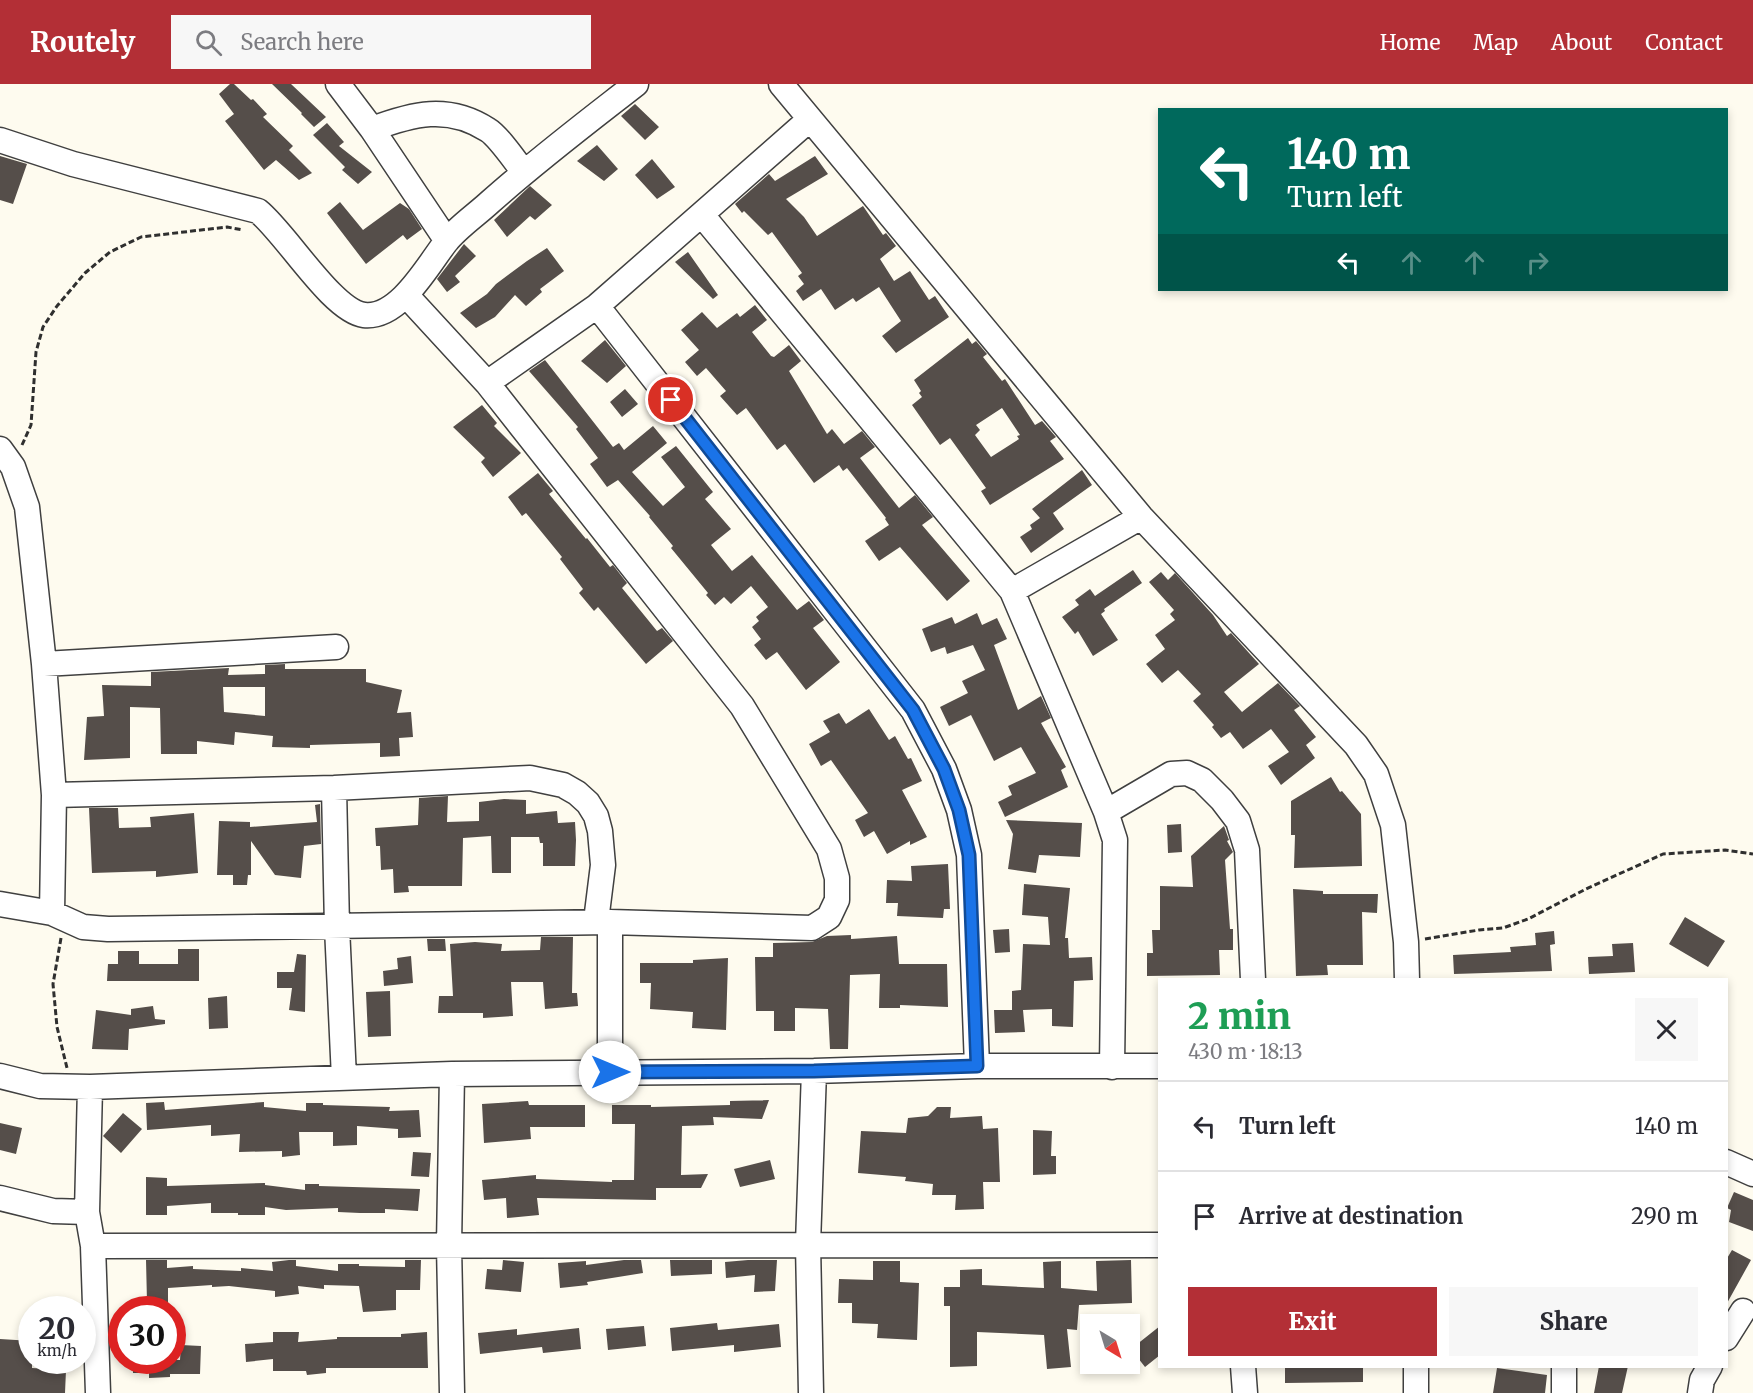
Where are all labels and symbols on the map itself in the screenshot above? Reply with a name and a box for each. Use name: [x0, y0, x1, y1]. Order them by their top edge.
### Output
pin: [645, 374, 696, 425]
position arrow: [578, 1040, 642, 1104]
speed limit sign: 30: [108, 1296, 186, 1374]
north arrow: [1080, 1314, 1140, 1374]

